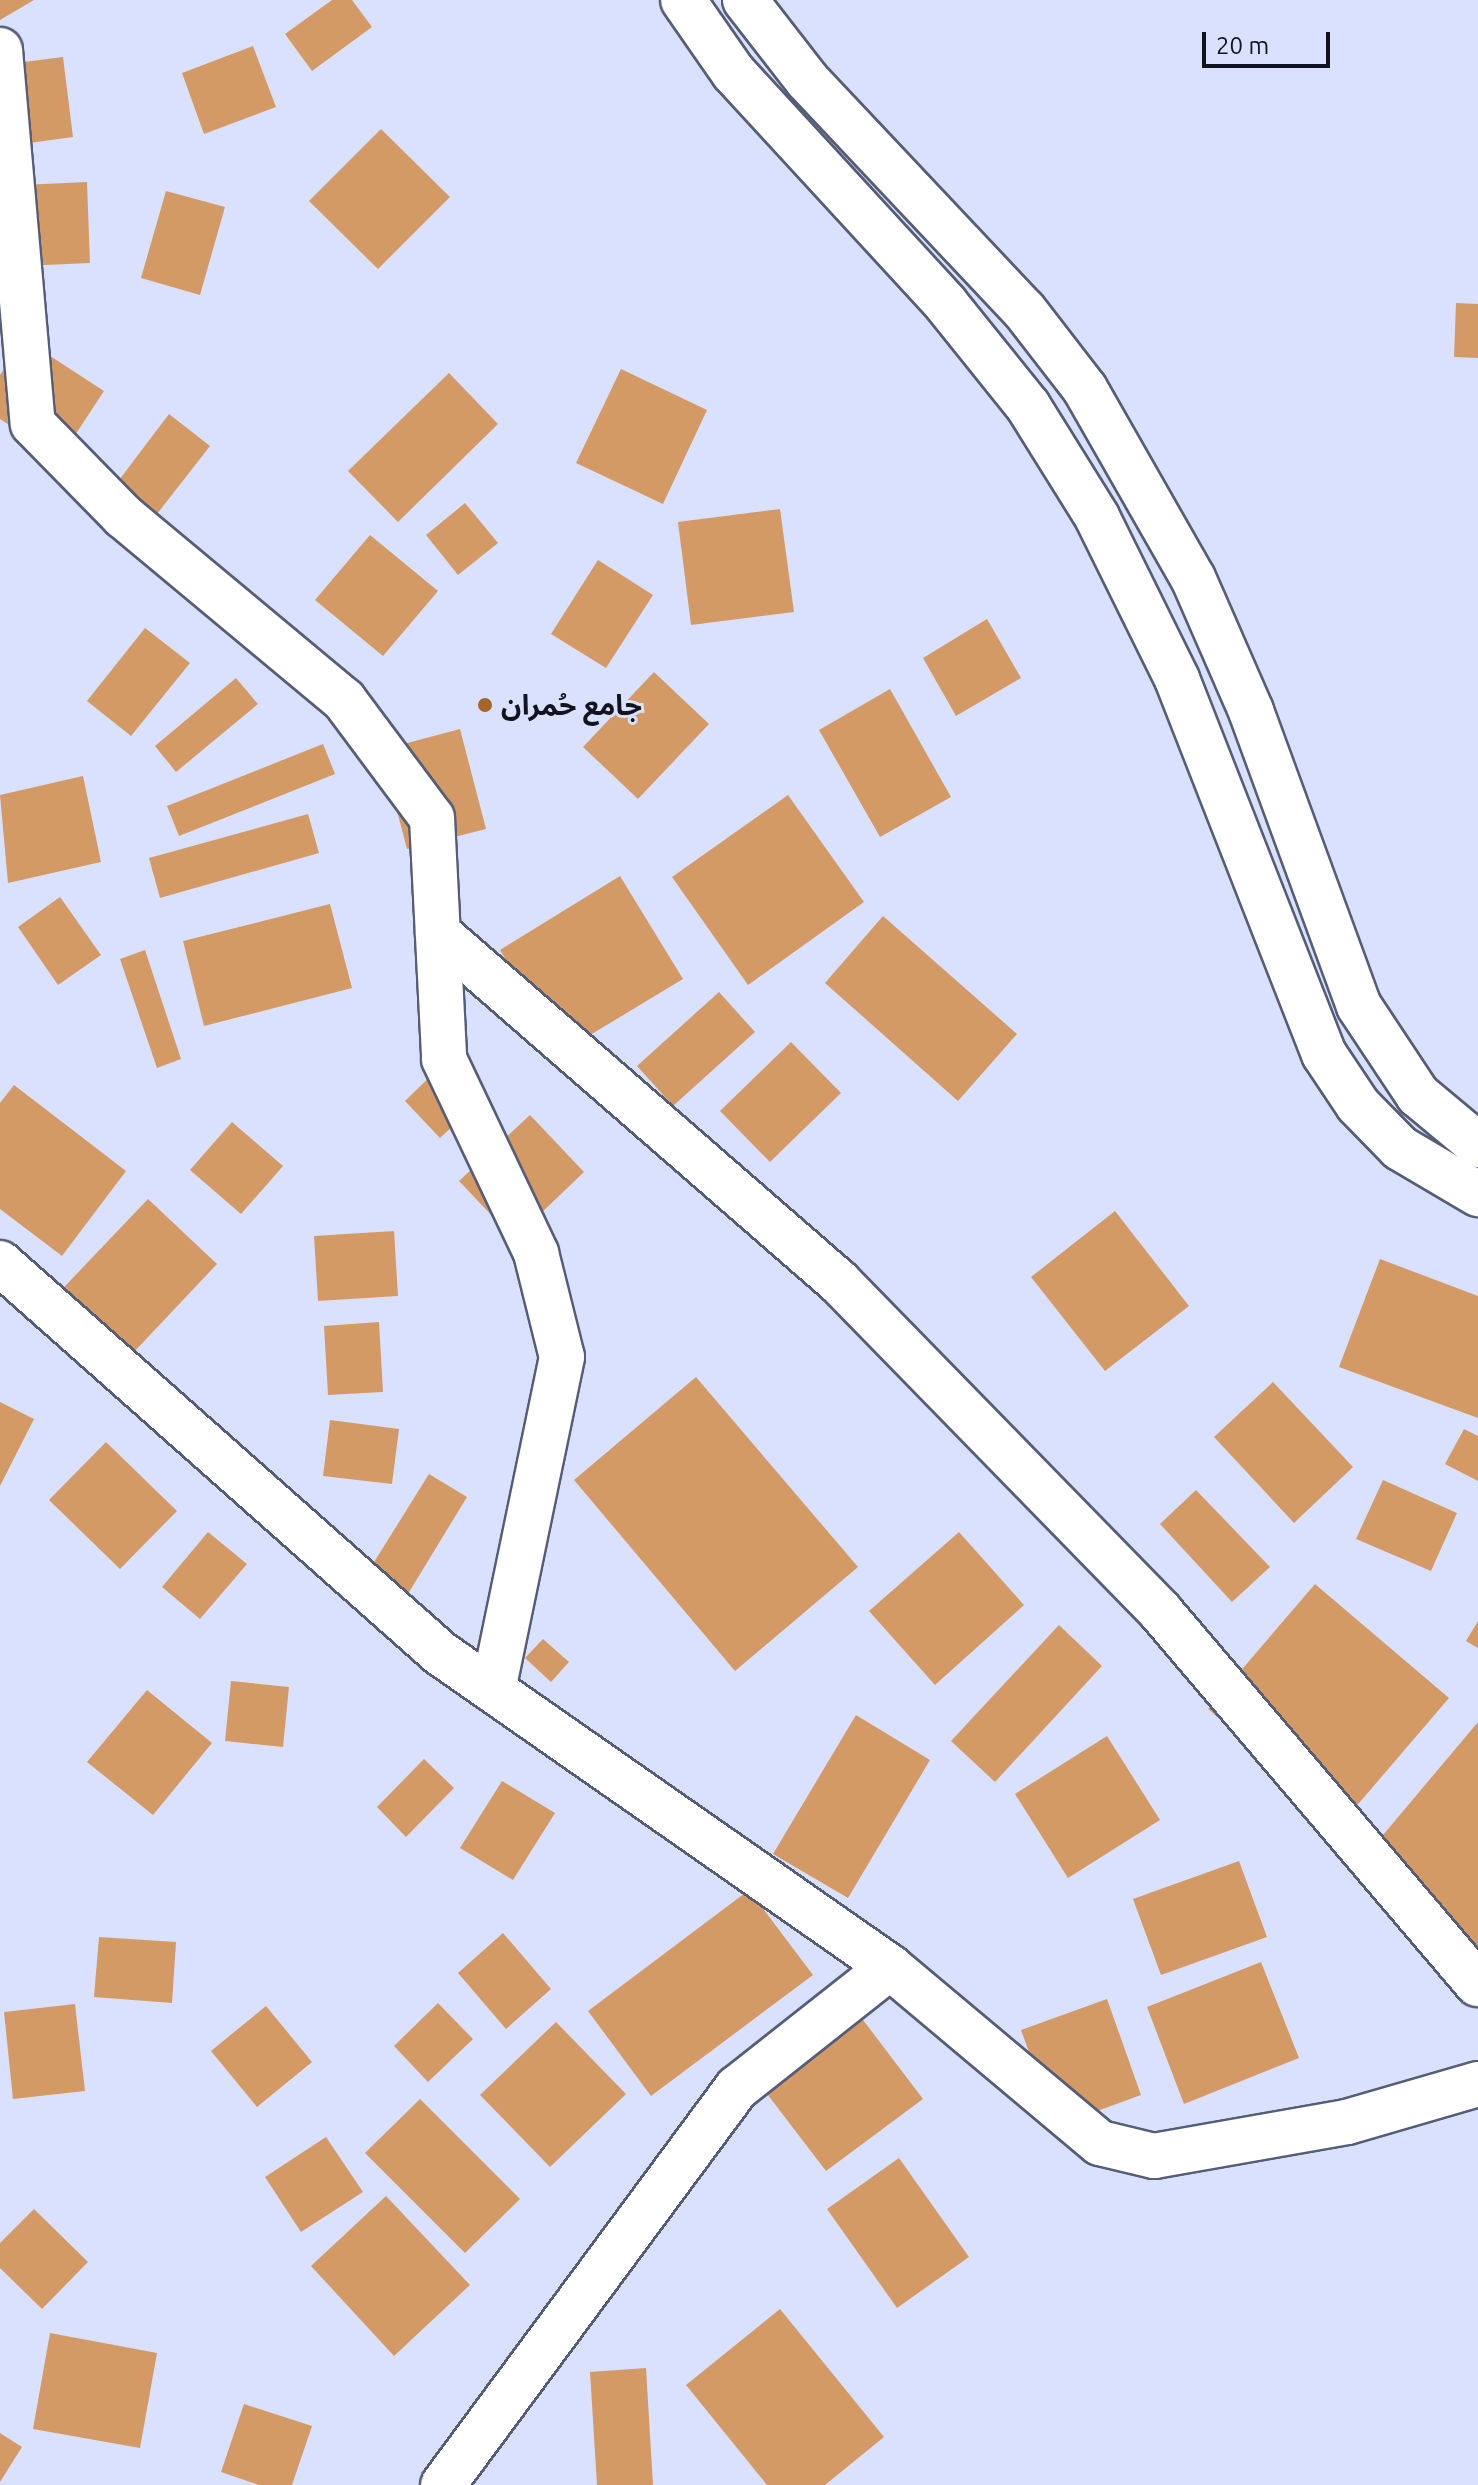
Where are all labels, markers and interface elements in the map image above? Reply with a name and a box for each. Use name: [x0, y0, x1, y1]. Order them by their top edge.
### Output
scale bar: [1206, 16, 1334, 66]
text: 20 m: [1216, 32, 1269, 59]
place label: جامع حُمران: [501, 688, 642, 722]
marker: جامع حُمران: [476, 696, 494, 714]

